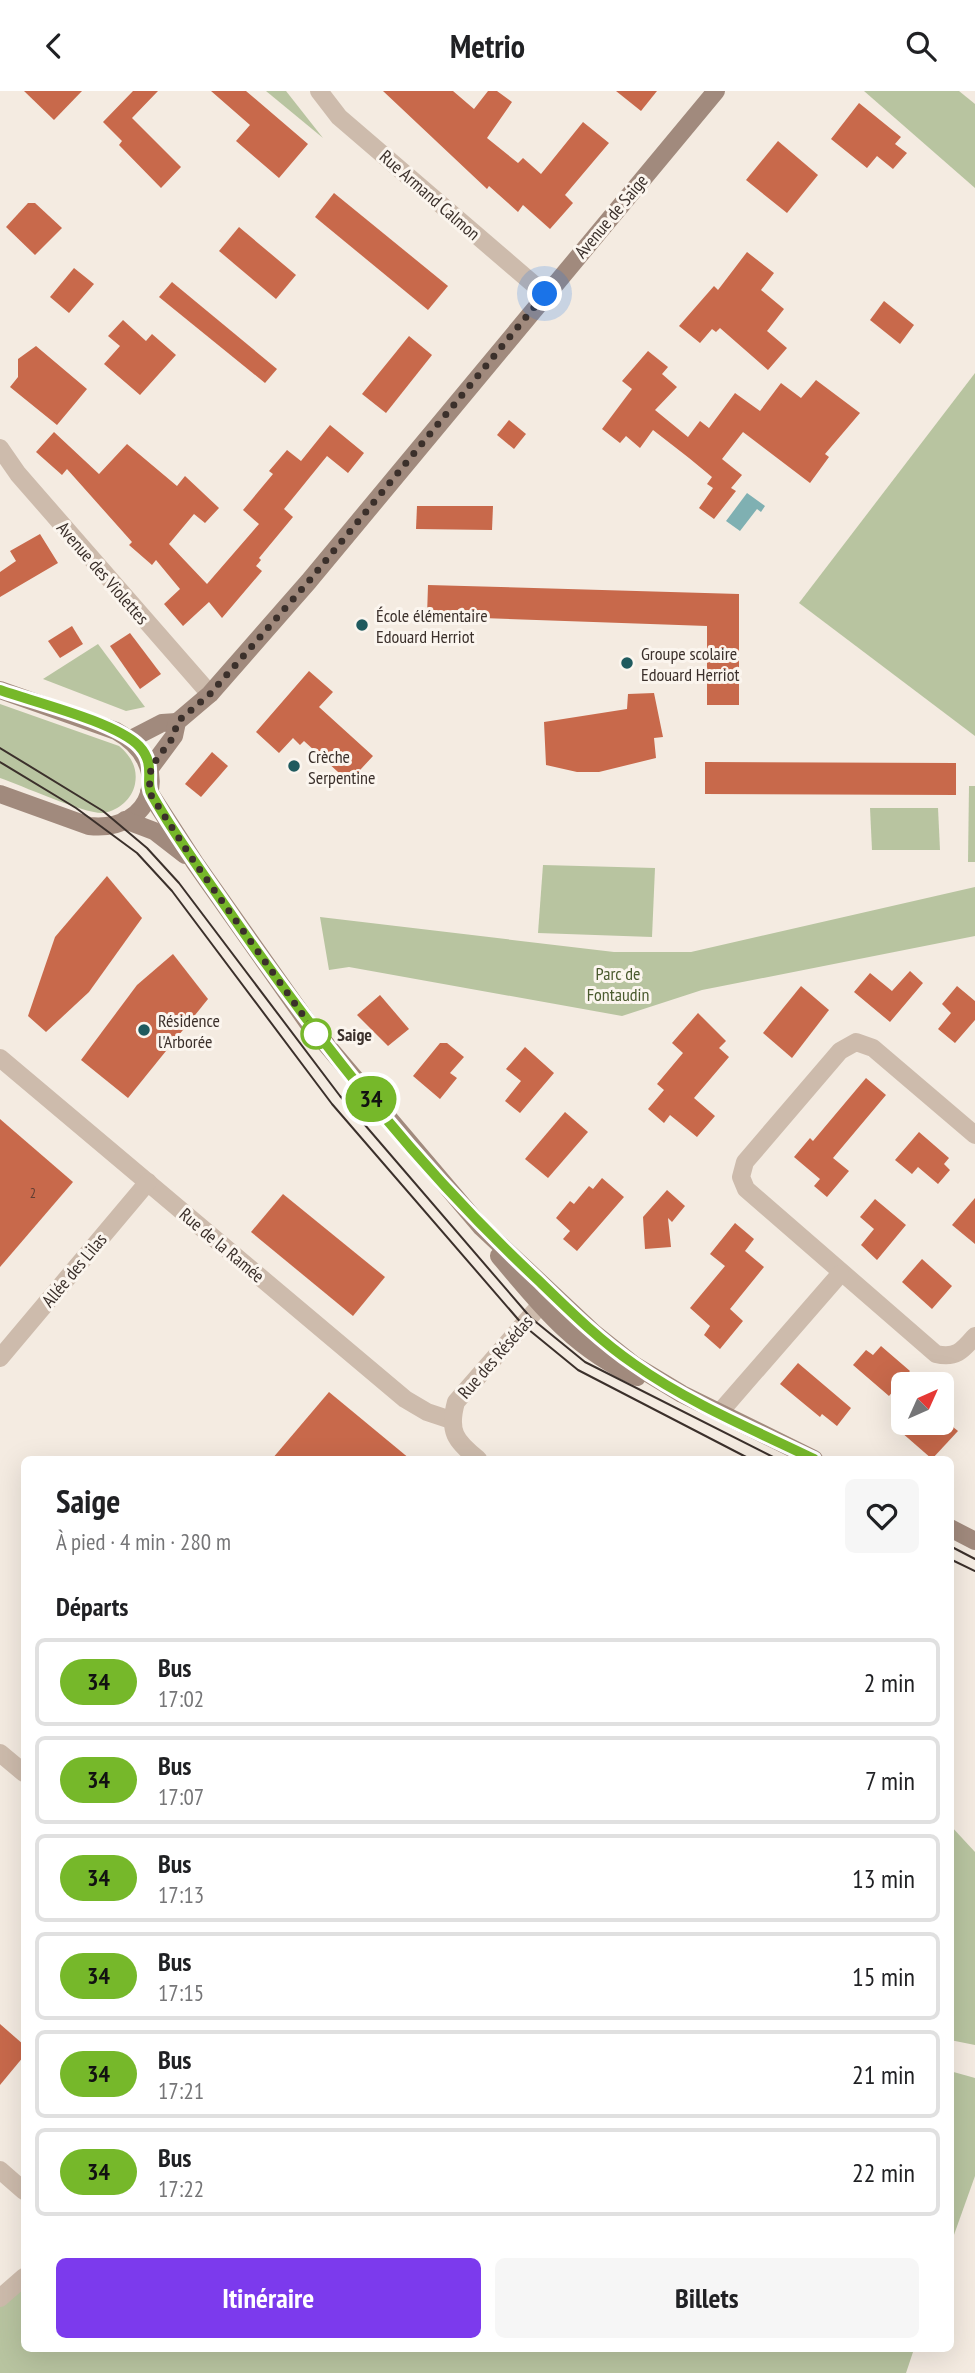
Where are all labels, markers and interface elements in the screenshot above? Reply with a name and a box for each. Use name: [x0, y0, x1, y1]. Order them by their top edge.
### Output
text: Metrio: [450, 25, 525, 67]
icon: back: [35, 27, 73, 65]
icon: search: [902, 27, 940, 65]
street label: Rue Armand Calmon: [375, 145, 485, 245]
street label: Avenue de Saige: [569, 169, 653, 263]
your location: [527, 276, 562, 311]
street label: Avenue des Violettes: [52, 517, 154, 629]
place label: École élémentaire Edouard Herriot: [376, 604, 488, 648]
marker: École élémentaire Edouard Herriot: [354, 617, 370, 633]
place label: Groupe scolaire Edouard Herriot: [641, 642, 739, 686]
marker: Groupe scolaire Edouard Herriot: [619, 655, 635, 671]
place label: Crèche Serpentine: [308, 745, 375, 789]
marker: Crèche Serpentine: [286, 758, 302, 774]
park label: Parc de Fontaudin: [587, 962, 649, 1006]
place label: Résidence l'Arborée: [158, 1009, 220, 1053]
marker: Saige: [301, 1019, 331, 1049]
marker: Résidence l'Arborée: [136, 1022, 152, 1038]
place label: Saige: [337, 1023, 372, 1046]
line badge: 34: [340, 1076, 402, 1122]
text: 34: [360, 1083, 382, 1114]
house number: 2: [30, 1184, 36, 1202]
street label: Rue de la Ramée: [175, 1203, 269, 1287]
street label: Allée des Lilas: [36, 1228, 112, 1312]
street label: Rue des Résédas: [453, 1311, 537, 1403]
north arrow: [891, 1372, 954, 1435]
map controls: [891, 1372, 954, 1435]
text: Saige: [56, 1479, 120, 1522]
button: heart: [845, 1479, 919, 1553]
text: À pied · 4 min · 280 m: [56, 1527, 231, 1556]
text: Départs: [56, 1590, 128, 1623]
text: Bus: [158, 1651, 191, 1684]
text: 34: [87, 1666, 110, 1697]
text: 2 min: [864, 1666, 915, 1699]
text: 17:02: [158, 1684, 204, 1713]
text: Bus: [158, 1749, 191, 1782]
text: 34: [87, 1764, 110, 1795]
text: 7 min: [865, 1764, 915, 1797]
text: 17:07: [158, 1782, 204, 1811]
text: Bus: [158, 1847, 191, 1880]
text: 34: [87, 1862, 110, 1893]
text: 13 min: [852, 1862, 915, 1895]
text: 17:13: [158, 1880, 204, 1909]
text: Bus: [158, 1945, 191, 1978]
text: 34: [87, 1960, 110, 1991]
text: 15 min: [852, 1960, 915, 1993]
text: 17:15: [158, 1978, 204, 2007]
text: Bus: [158, 2043, 191, 2076]
text: 34: [87, 2058, 110, 2089]
text: 21 min: [852, 2058, 915, 2091]
text: 17:21: [158, 2076, 204, 2105]
text: Bus: [158, 2141, 191, 2174]
text: 34: [87, 2156, 110, 2187]
text: 22 min: [852, 2156, 915, 2189]
text: 17:22: [158, 2174, 204, 2203]
button: Itinéraire: [56, 2258, 481, 2338]
button: Billets: [495, 2258, 919, 2338]

